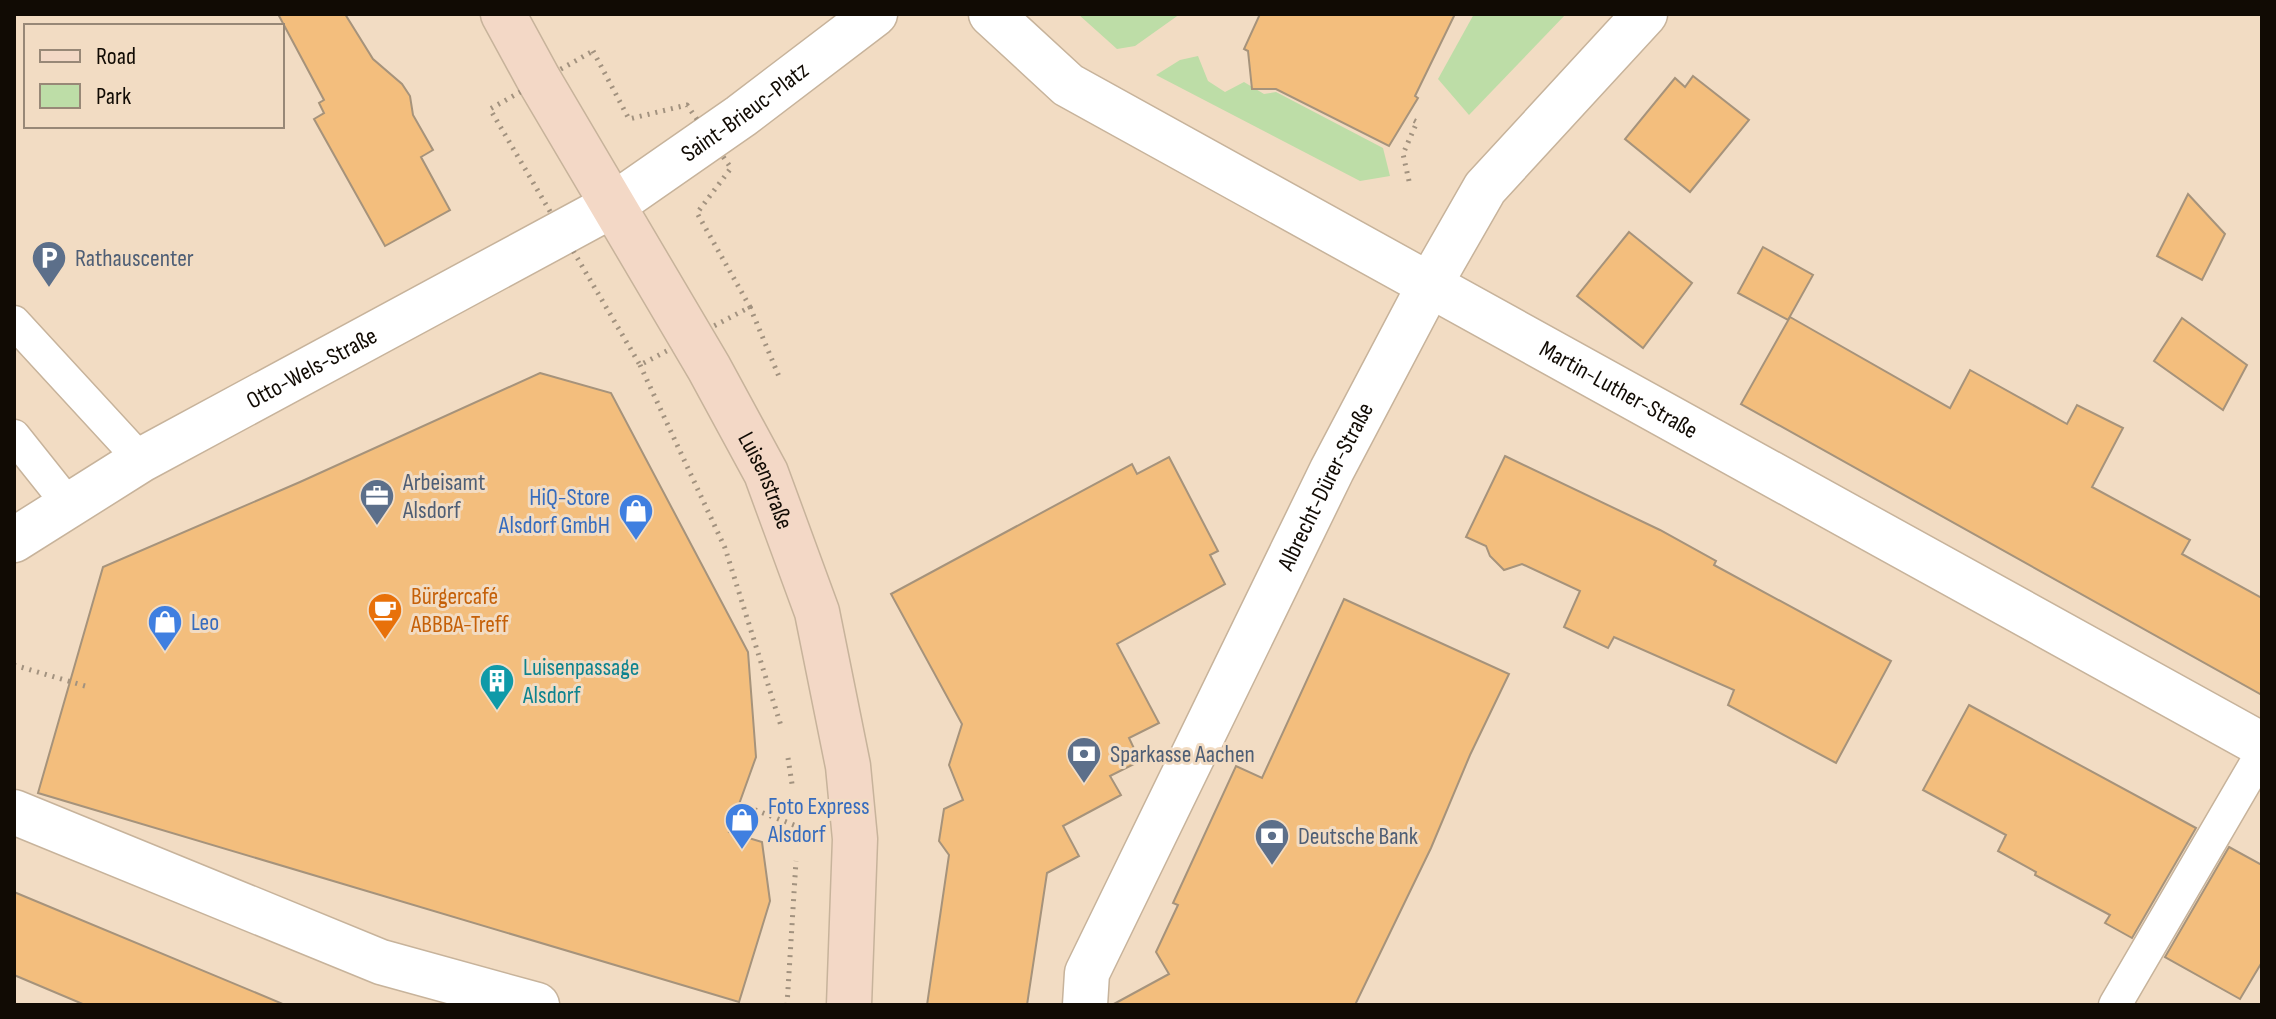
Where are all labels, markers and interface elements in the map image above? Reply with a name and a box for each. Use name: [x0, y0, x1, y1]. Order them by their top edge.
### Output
legend: [24, 24, 284, 128]
text: Road: [96, 42, 136, 71]
street label: Saint-Brieuc-Platz: [675, 55, 814, 168]
text: Park: [96, 82, 131, 111]
parking icon: Rathauscenter: [30, 239, 68, 289]
place label: Rathauscenter: [75, 244, 194, 273]
street label: Otto-Wels-Straße: [241, 321, 382, 415]
street label: Martin-Luther-Straße: [1535, 334, 1703, 445]
street label: Albrecht-Dürer-Straße: [1271, 397, 1380, 576]
street label: Luisenstraße: [732, 427, 800, 533]
place label: Arbeisamt Alsdorf: [402, 468, 485, 525]
office icon: Arbeisamt Alsdorf: [358, 477, 396, 527]
place label: HiQ-Store Alsdorf GmbH: [498, 483, 610, 540]
shop icon: HiQ-Store Alsdorf GmbH: [617, 492, 655, 542]
place label: Bürgercafé ABBBA-Treff: [410, 582, 509, 639]
cafe icon: Bürgercafé ABBBA-Treff: [366, 591, 404, 641]
shop icon: Leo: [146, 603, 184, 653]
place label: Leo: [191, 608, 219, 637]
place label: Luisenpassage Alsdorf: [522, 653, 639, 710]
building icon: Luisenpassage Alsdorf: [478, 662, 516, 712]
bank icon: Sparkasse Aachen: [1065, 735, 1103, 785]
place label: Sparkasse Aachen: [1110, 740, 1255, 769]
place label: Foto Express Alsdorf: [767, 792, 870, 849]
shop icon: Foto Express Alsdorf: [723, 801, 761, 851]
bank icon: Deutsche Bank: [1253, 817, 1291, 867]
place label: Deutsche Bank: [1298, 822, 1418, 851]

